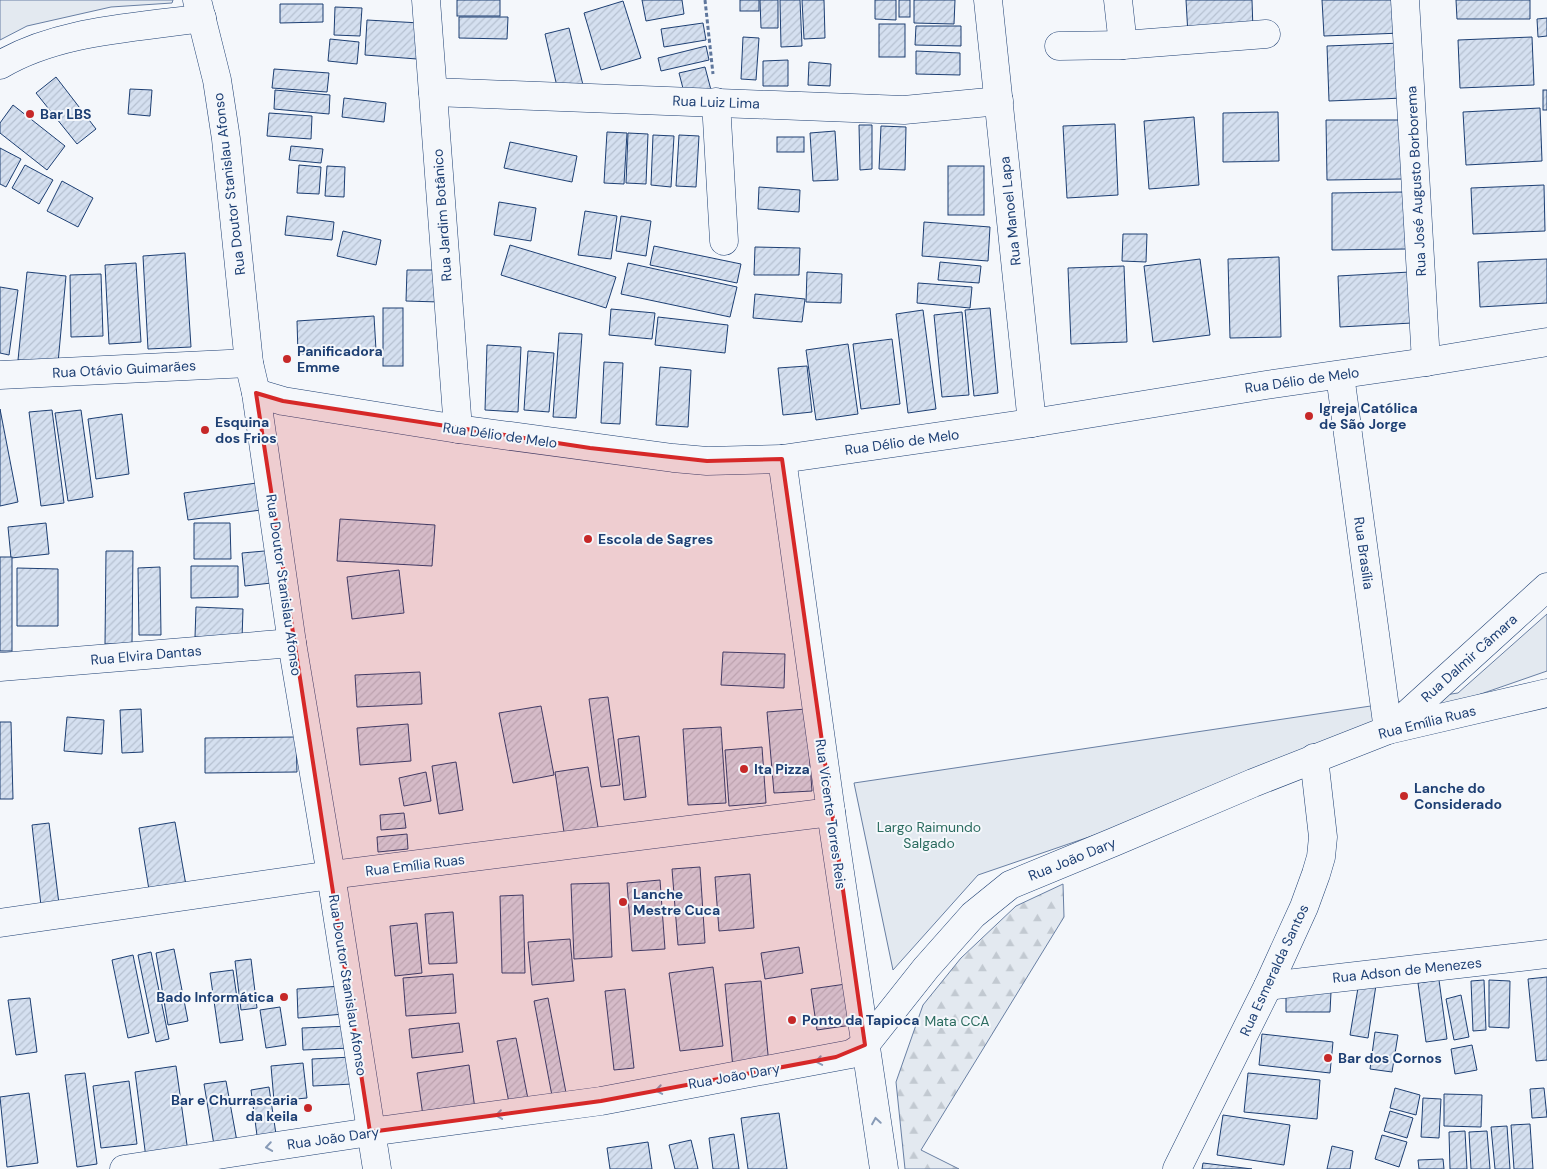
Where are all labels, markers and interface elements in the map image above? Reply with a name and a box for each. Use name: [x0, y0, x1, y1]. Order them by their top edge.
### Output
street label: Rua José Augusto Borborema: [1402, 85, 1430, 277]
street label: Rua Luiz Lima: [672, 91, 760, 113]
street label: Rua Doutor Stanislau Afonso: [209, 92, 249, 276]
place label: Bar LBS: [40, 105, 91, 123]
marker: Bar LBS: [24, 108, 36, 120]
street label: Rua Jardim Botânico: [428, 148, 456, 282]
street label: Rua Manoel Lapa: [995, 156, 1025, 266]
place label: Panificadora Emme: [297, 342, 383, 376]
marker: Panificadora Emme: [281, 353, 293, 365]
street label: Rua Otávio Guimarães: [52, 356, 196, 382]
street label: Rua Délio de Melo: [1244, 363, 1360, 397]
place label: Igreja Católica de São Jorge: [1319, 399, 1418, 433]
marker: Igreja Católica de São Jorge: [1303, 410, 1315, 422]
place label: Esquina dos Frios: [215, 413, 277, 447]
street label: Rua Délio de Melo: [442, 418, 558, 452]
marker: Esquina dos Frios: [199, 424, 211, 436]
street label: Rua Délio de Melo: [844, 425, 960, 459]
street label: Rua Doutor Stanislau Afonso: [262, 493, 306, 677]
street label: Rua Brasília: [1350, 516, 1378, 590]
place label: Escola de Sagres: [598, 530, 713, 548]
marker: Escola de Sagres: [582, 533, 594, 545]
street label: Rua Dalmir Câmara: [1417, 610, 1521, 706]
street label: Rua Elvira Dantas: [90, 641, 202, 669]
street label: Rua Emília Ruas: [1376, 701, 1478, 743]
street label: Rua Vicente Torres Reis: [812, 738, 850, 890]
place label: Ita Pizza: [754, 760, 810, 778]
marker: Ita Pizza: [738, 763, 750, 775]
place label: Lanche do Considerado: [1414, 779, 1502, 813]
marker: Lanche do Considerado: [1398, 790, 1410, 802]
park label: Largo Raimundo Salgado: [877, 818, 981, 852]
street label: Rua João Dary: [1026, 833, 1119, 885]
street label: Rua Emília Ruas: [364, 850, 466, 880]
place label: Lanche Mestre Cuca: [633, 885, 720, 919]
street label: Rua Doutor Stanislau Afonso: [325, 893, 371, 1077]
marker: Lanche Mestre Cuca: [617, 896, 629, 908]
street label: Rua Esmeralda Santos: [1236, 901, 1312, 1039]
street label: Rua Adson de Menezes: [1331, 953, 1483, 987]
place label: Bado Informática: [156, 988, 274, 1006]
marker: Bado Informática: [278, 991, 290, 1003]
place label: Ponto da Tapioca: [802, 1011, 919, 1029]
park label: Mata CCA: [924, 1012, 990, 1030]
marker: Ponto da Tapioca: [786, 1014, 798, 1026]
place label: Bar dos Cornos: [1338, 1049, 1442, 1067]
marker: Bar dos Cornos: [1322, 1052, 1334, 1064]
one-way arrow: [815, 1055, 823, 1065]
street label: Rua João Dary: [687, 1059, 781, 1093]
one-way arrow: [655, 1085, 664, 1095]
place label: Bar e Churrascaria da keila: [171, 1091, 298, 1125]
marker: Bar e Churrascaria da keila: [302, 1102, 314, 1114]
one-way arrow: [494, 1109, 502, 1120]
one-way arrow: [872, 1116, 882, 1125]
street label: Rua João Dary: [286, 1123, 380, 1153]
one-way arrow: [264, 1141, 272, 1152]

